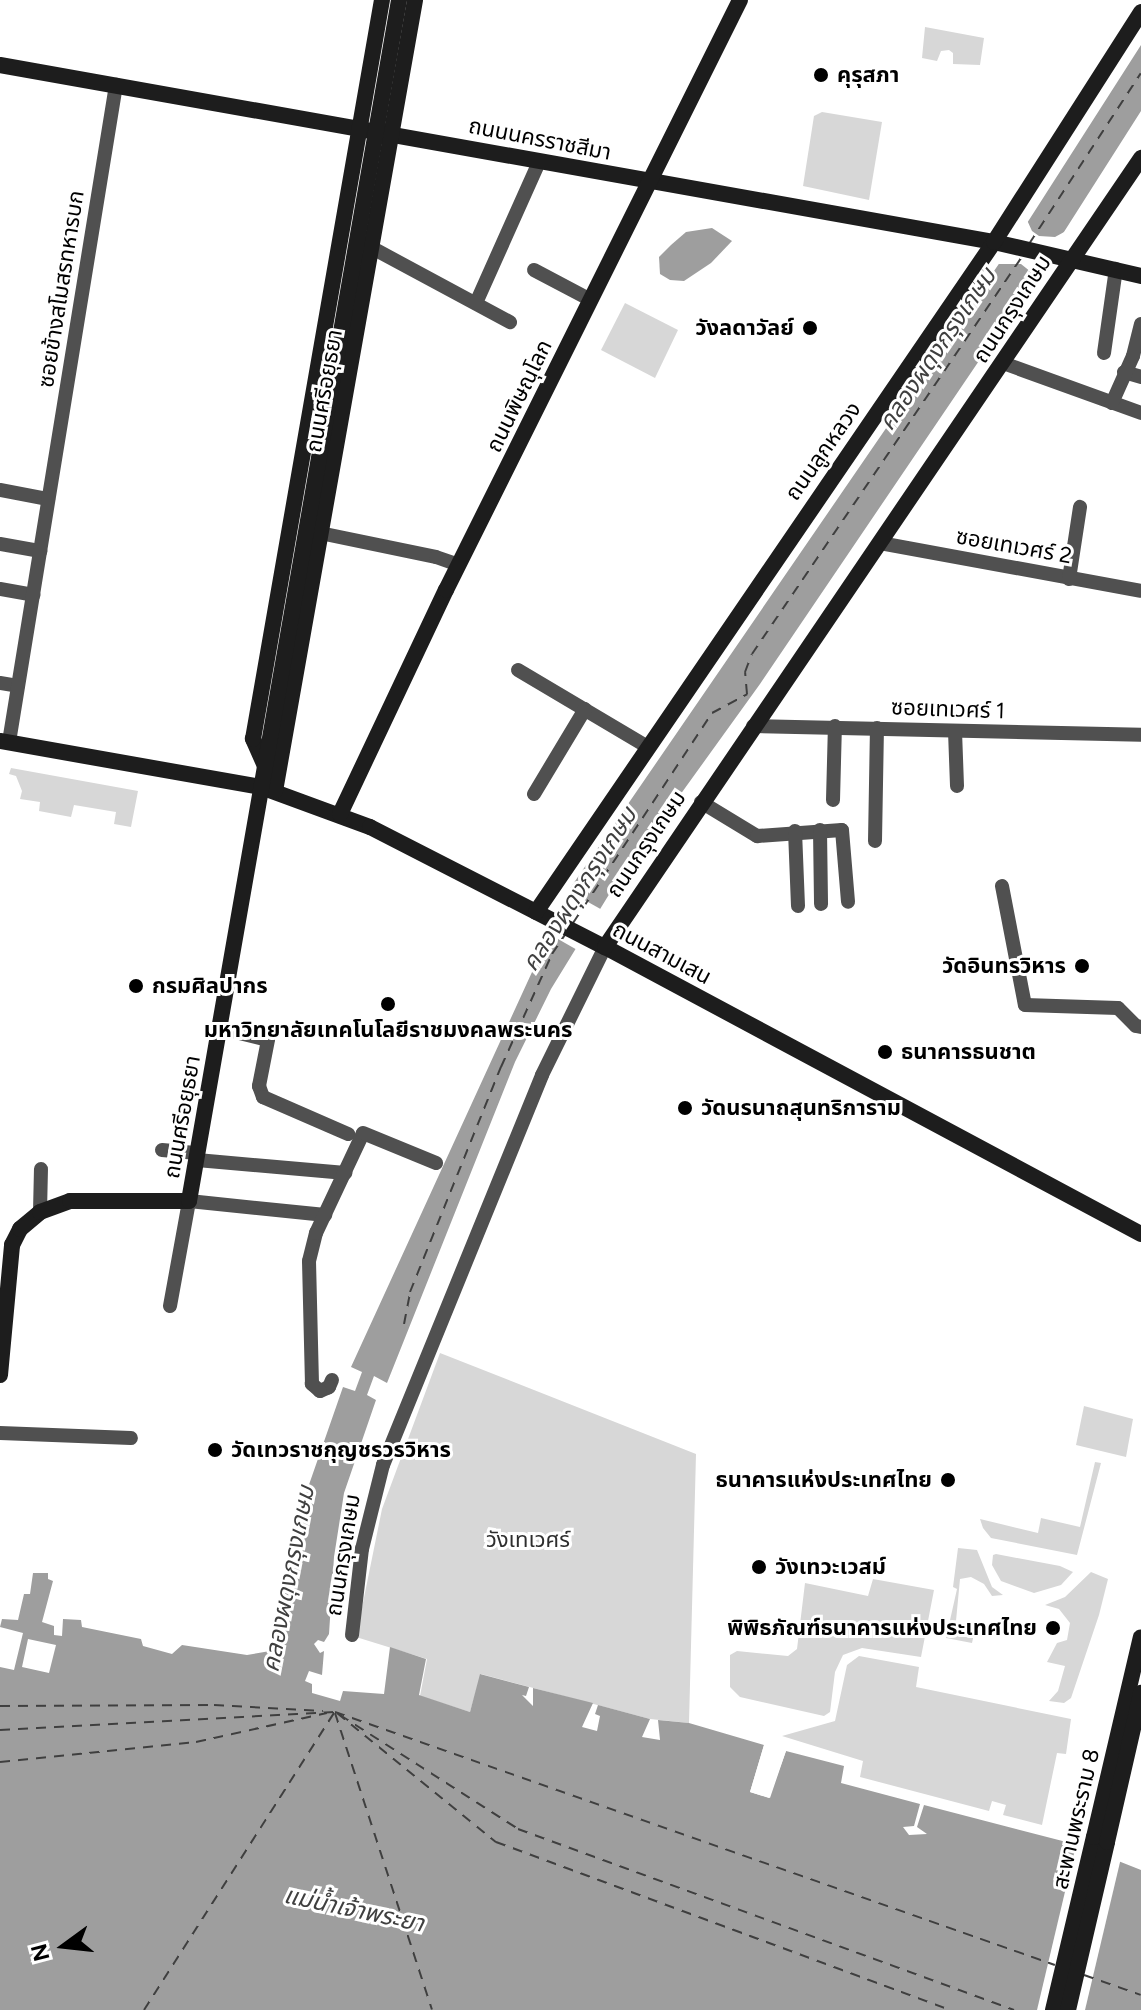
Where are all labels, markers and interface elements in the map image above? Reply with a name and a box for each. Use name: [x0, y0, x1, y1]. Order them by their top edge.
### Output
place label: คุรุสภา: [837, 62, 899, 88]
marker: คุรุสภา: [812, 66, 830, 84]
street label: ถนนนครราชสีมา: [466, 112, 614, 166]
street label: ซอยข้างสโมสรทหารบก: [32, 188, 90, 390]
street label: ถนนกรุงเกษม: [967, 250, 1057, 368]
water label: คลองผดุงกรุงเกษม: [872, 263, 1002, 435]
place label: วังลดาวัลย์: [695, 315, 794, 341]
marker: วังลดาวัลย์: [801, 319, 819, 337]
street label: ถนนศรีอยุธยา: [300, 327, 348, 455]
street label: ถนนพิษณุโลก: [480, 335, 558, 457]
street label: ถนนลูกหลวง: [779, 397, 867, 505]
street label: ซอยเทเวศร์ 2: [954, 523, 1074, 569]
street label: ซอยเทเวศร์ 1: [891, 694, 1005, 724]
street label: ถนนกรุงเกษม: [601, 786, 691, 902]
water label: คลองผดุงกรุงเกษม: [515, 802, 643, 976]
street label: ถนนสามเสน: [608, 916, 716, 990]
place label: วัดอินทรวิหาร: [942, 953, 1066, 979]
marker: วัดอินทรวิหาร: [1073, 957, 1091, 975]
place label: กรมศิลปากร: [152, 973, 268, 999]
marker: กรมศิลปากร: [127, 977, 145, 995]
marker: มหาวิทยาลัยเทคโนโลยีราชมงคลพระนคร: [379, 995, 397, 1013]
place label: มหาวิทยาลัยเทคโนโลยีราชมงคลพระนคร: [204, 1017, 572, 1043]
place label: ธนาคารธนชาต: [901, 1039, 1036, 1065]
marker: ธนาคารธนชาต: [876, 1043, 894, 1061]
street label: ถนนศรีอยุธยา: [158, 1053, 206, 1181]
place label: วัดนรนาถสุนทริการาม: [701, 1095, 901, 1121]
marker: วัดนรนาถสุนทริการาม: [676, 1099, 694, 1117]
place label: วัดเทวราชกุญชรวรวิหาร: [231, 1437, 451, 1463]
marker: วัดเทวราชกุญชรวรวิหาร: [206, 1441, 224, 1459]
place label: ธนาคารแห่งประเทศไทย: [715, 1467, 932, 1493]
marker: ธนาคารแห่งประเทศไทย: [939, 1471, 957, 1489]
water label: คลองผดุงกรุงเกษม: [256, 1484, 320, 1674]
street label: ถนนกรุงเกษม: [320, 1492, 366, 1618]
park label: วังเทเวศร์: [486, 1527, 570, 1553]
place label: วังเทวะเวสม์: [775, 1554, 886, 1580]
marker: วังเทวะเวสม์: [750, 1558, 768, 1576]
place label: พิพิธภัณฑ์ธนาคารแห่งประเทศไทย: [727, 1615, 1037, 1641]
marker: พิพิธภัณฑ์ธนาคารแห่งประเทศไทย: [1044, 1619, 1062, 1637]
street label: สะพานพระราม 8: [1047, 1746, 1105, 1892]
water label: แม่น้ำเจ้าพระยา: [281, 1880, 427, 1938]
north arrow: [24, 1906, 104, 1986]
text: N: [25, 1941, 56, 1964]

